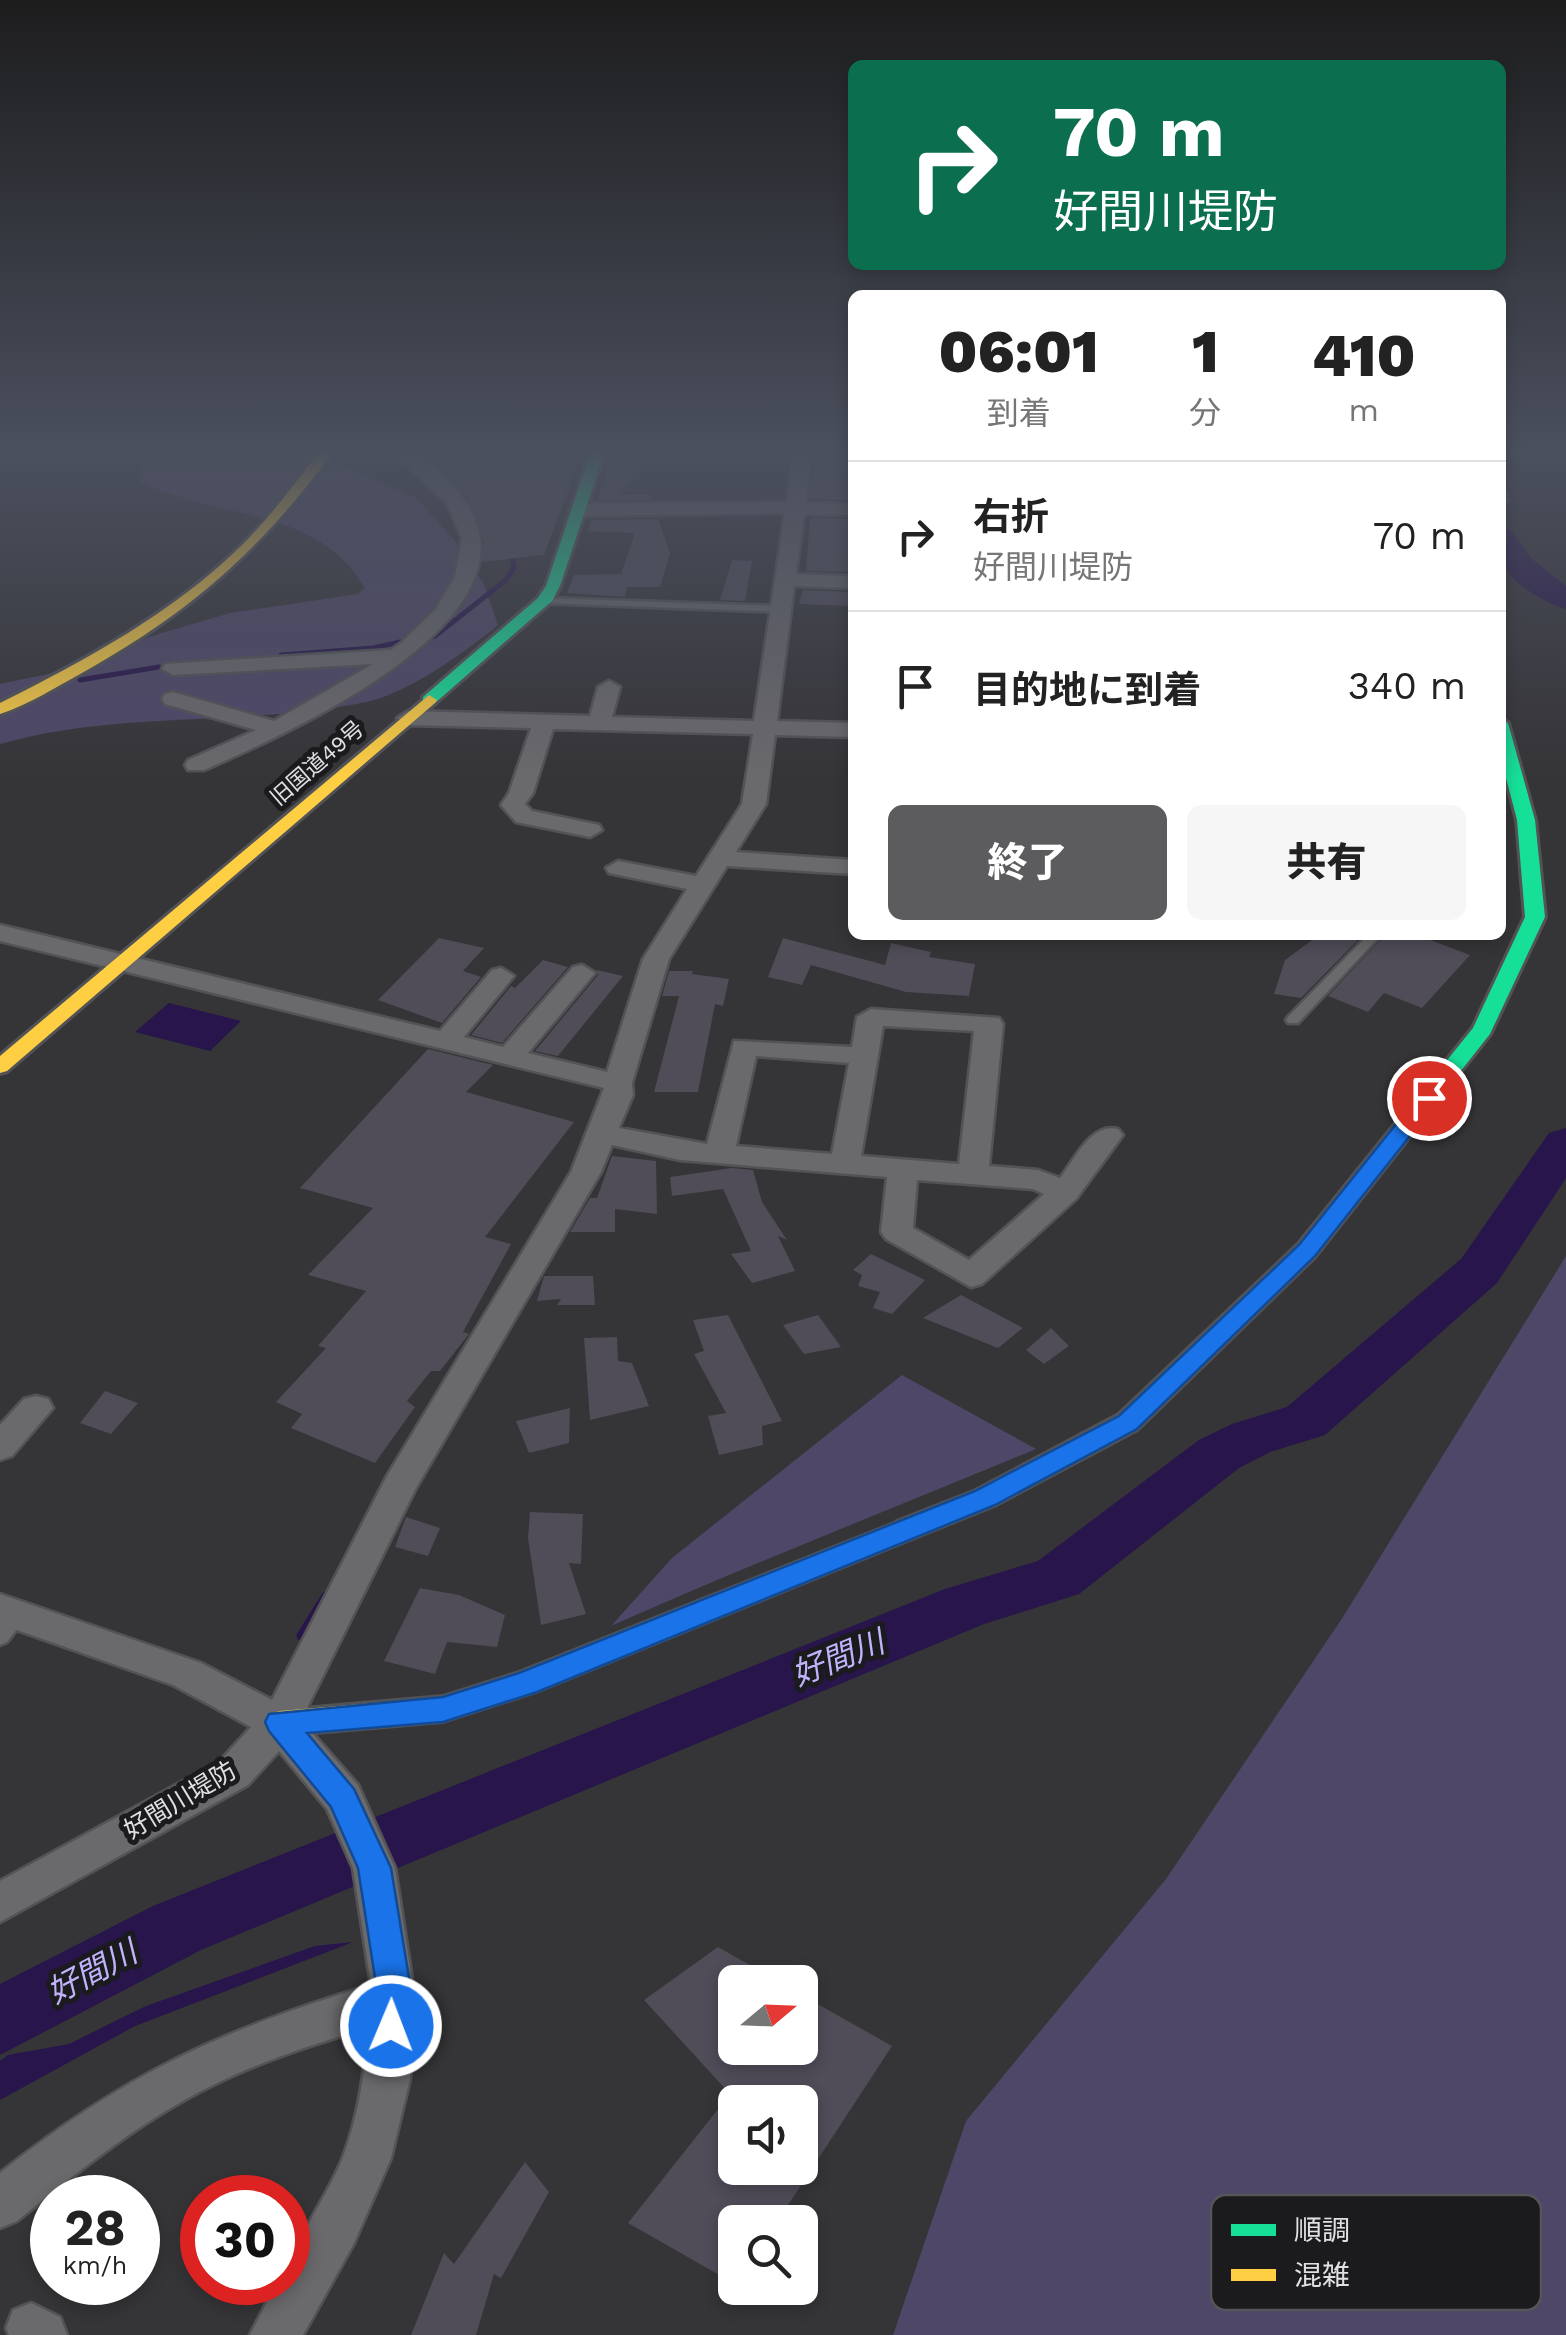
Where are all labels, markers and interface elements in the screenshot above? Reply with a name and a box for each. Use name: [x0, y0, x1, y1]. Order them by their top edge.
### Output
text: 70 m: [1053, 91, 1225, 173]
icon: right: [888, 100, 1018, 230]
text: 好間川堤防: [1053, 185, 1278, 238]
text: 06:01: [939, 316, 1099, 387]
text: 1: [1192, 316, 1219, 387]
text: 410: [1312, 320, 1416, 391]
text: m: [1348, 391, 1379, 429]
text: 到着: [987, 394, 1051, 432]
text: 分: [1189, 394, 1221, 432]
text: 右折: [973, 495, 1049, 539]
icon: right: [888, 509, 943, 564]
text: 70 m: [1373, 514, 1466, 558]
text: 好間川堤防: [973, 548, 1133, 586]
icon: arrive: [888, 659, 943, 714]
text: 340 m: [1348, 664, 1466, 708]
text: 目的地に到着: [973, 668, 1201, 712]
street label: 旧国道49号: [265, 716, 369, 810]
button: 終了: [888, 805, 1167, 920]
button: 共有: [1187, 805, 1466, 920]
pin: [1387, 1056, 1472, 1141]
icon: arrive: [1402, 1071, 1457, 1126]
water label: 好間川: [786, 1621, 892, 1694]
street label: 好間川堤防: [119, 1755, 241, 1845]
water label: 好間川: [41, 1931, 146, 2011]
north arrow: [718, 1965, 818, 2065]
map controls: [718, 1965, 818, 2305]
position arrow: [339, 1974, 443, 2078]
button: sound: [718, 2085, 818, 2185]
speed limit sign: 30: [180, 2175, 310, 2305]
legend: [1211, 2195, 1541, 2310]
text: 28: [64, 2198, 126, 2257]
button: search: [718, 2205, 818, 2305]
text: 順調: [1294, 2214, 1350, 2247]
text: km/h: [63, 2251, 127, 2280]
text: 混雑: [1294, 2259, 1350, 2292]

